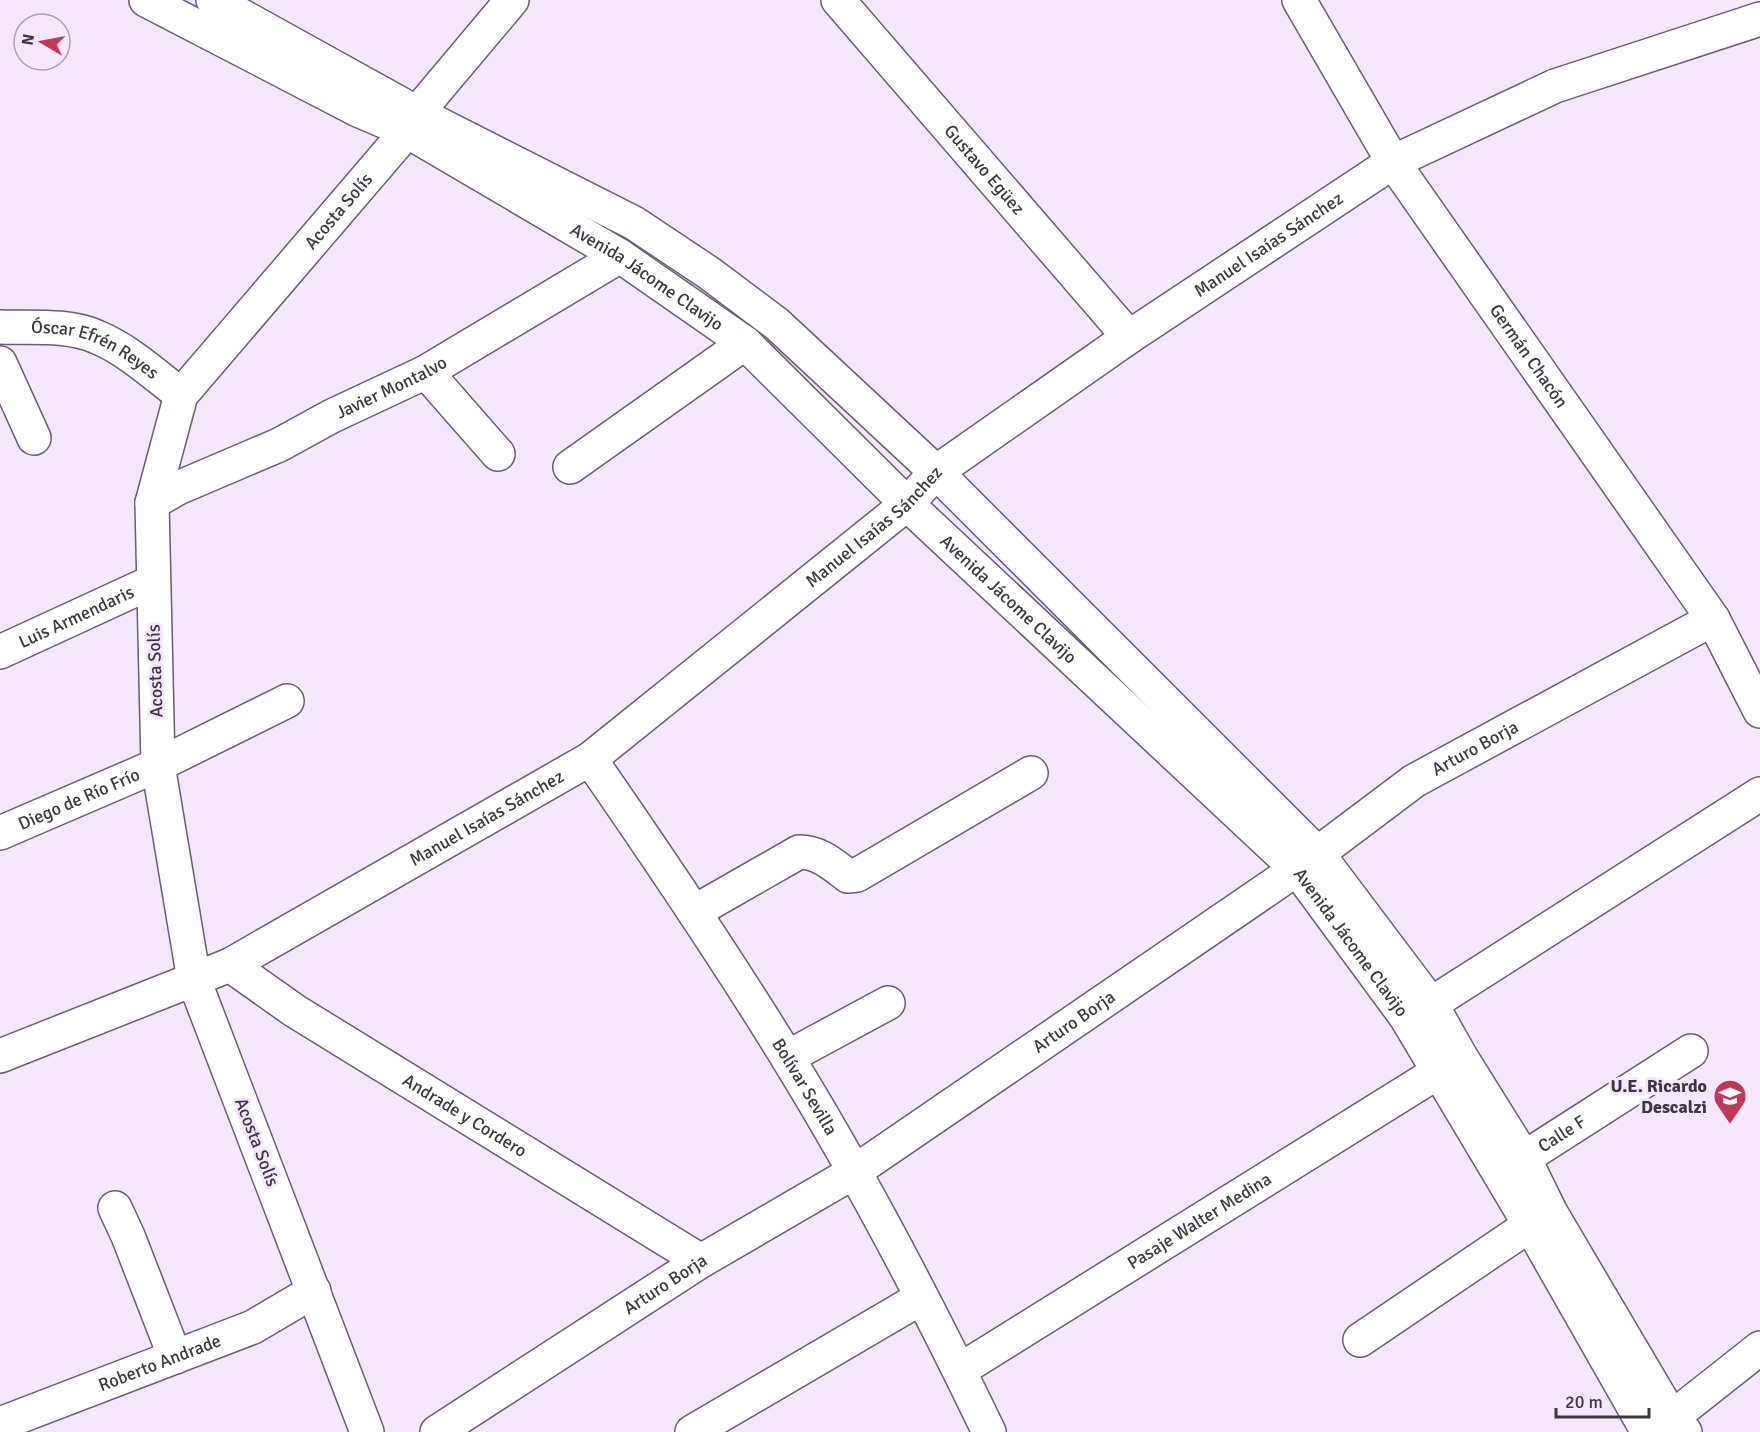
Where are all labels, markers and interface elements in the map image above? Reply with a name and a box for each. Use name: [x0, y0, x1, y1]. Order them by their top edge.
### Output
north arrow: [12, 12, 72, 72]
text: N: [17, 32, 39, 47]
street label: Gustavo Egüez: [939, 120, 1029, 219]
street label: Acosta Solís: [300, 168, 377, 254]
street label: Manuel Isaías Sánchez: [1190, 187, 1347, 302]
street label: Avenida Jácome Clavijo: [566, 218, 728, 336]
street label: Germán Chacón: [1485, 300, 1573, 412]
street label: Óscar Efrén Reyes: [31, 316, 163, 384]
street label: Javier Montalvo: [332, 351, 451, 424]
street label: Manuel Isaías Sánchez: [801, 462, 947, 592]
street label: Avenida Jácome Clavijo: [936, 530, 1082, 668]
street label: Luis Armendaris: [15, 581, 138, 653]
street label: Acosta Solís: [142, 624, 168, 718]
street label: Arturo Borja: [1428, 716, 1522, 780]
street label: Diego de Río Frío: [15, 763, 143, 835]
street label: Manuel Isaías Sánchez: [406, 765, 568, 871]
street label: Avenida Jácome Clavijo: [1289, 864, 1413, 1021]
street label: Arturo Borja: [1028, 986, 1119, 1058]
street label: Bolívar Sevilla: [767, 1034, 842, 1139]
street label: Andrade y Cordero: [399, 1069, 531, 1162]
place label: U.E. Ricardo Descalzi: [1611, 1075, 1707, 1118]
school or university icon: U.E. Ricardo Descalzi: [1712, 1078, 1748, 1125]
street label: Acosta Solís: [230, 1095, 284, 1190]
street label: Calle F: [1534, 1110, 1590, 1157]
street label: Pasaje Walter Medina: [1123, 1168, 1275, 1274]
street label: Arturo Borja: [619, 1249, 711, 1319]
street label: Roberto Andrade: [95, 1329, 224, 1396]
scale bar: [1556, 1381, 1649, 1419]
text: 20 m: [1565, 1391, 1603, 1413]

